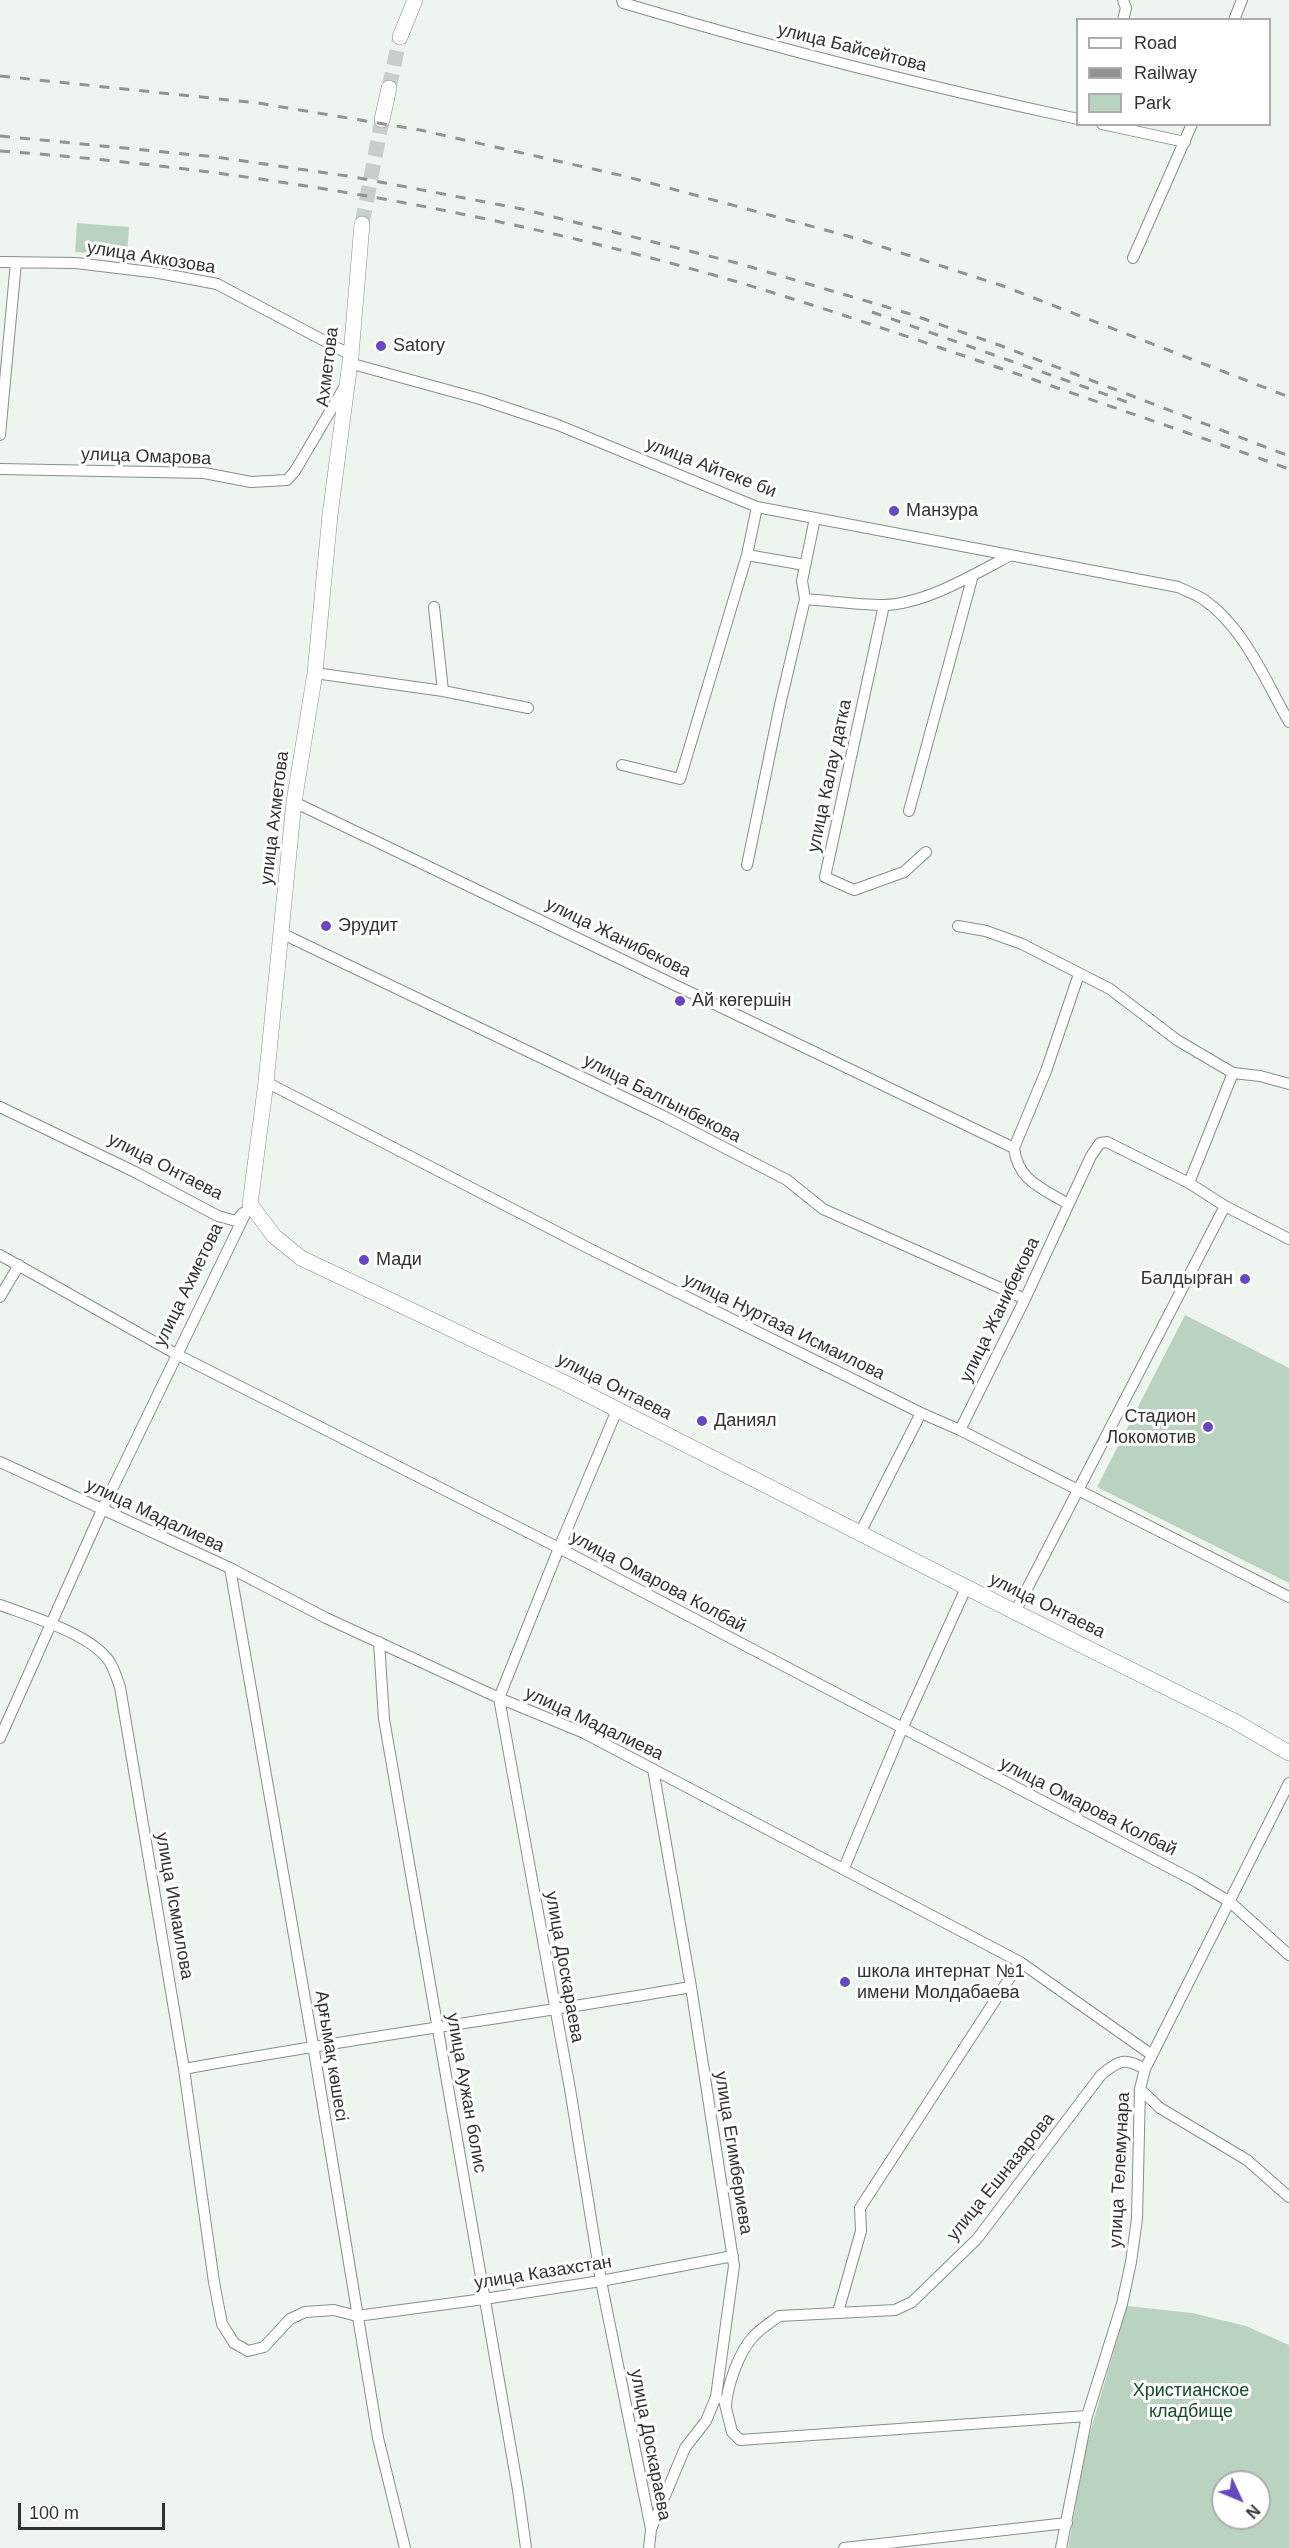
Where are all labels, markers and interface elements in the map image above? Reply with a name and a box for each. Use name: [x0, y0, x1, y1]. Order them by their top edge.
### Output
legend: [1076, 18, 1271, 126]
street label: улица Байсейтова: [775, 19, 929, 77]
text: Road: [1134, 33, 1177, 53]
text: Railway: [1134, 63, 1197, 83]
text: Park: [1134, 93, 1171, 113]
street label: улица Аккозова: [85, 237, 217, 279]
street label: Ахметова: [312, 326, 344, 408]
place label: Satory: [393, 335, 445, 357]
marker: Satory: [374, 339, 388, 353]
street label: улица Айтеке би: [643, 433, 779, 503]
street label: улица Омарова: [81, 444, 211, 470]
place label: Манзура: [906, 500, 978, 522]
marker: Манзура: [887, 504, 901, 518]
street label: улица Калау датка: [803, 697, 857, 855]
street label: улица Ахметова: [256, 750, 294, 886]
street label: улица Жанибекова: [542, 893, 694, 983]
place label: Эрудит: [338, 915, 398, 937]
marker: Эрудит: [319, 919, 333, 933]
place label: Ай көгершін: [692, 990, 792, 1012]
marker: Ай көгершін: [673, 994, 687, 1008]
street label: улица Балгынбекова: [580, 1050, 744, 1148]
street label: улица Онтаева: [104, 1129, 226, 1205]
street label: улица Ахметова: [150, 1220, 228, 1350]
street label: улица Жанибекова: [955, 1234, 1045, 1386]
place label: Мади: [376, 1249, 422, 1271]
marker: Мади: [357, 1253, 371, 1267]
place label: Балдырған: [1141, 1268, 1233, 1290]
street label: улица Нуртаза Исмаилова: [680, 1269, 888, 1385]
marker: Балдырған: [1238, 1272, 1252, 1286]
street label: улица Онтаева: [553, 1349, 675, 1425]
place label: Стадион Локомотив: [1106, 1406, 1196, 1448]
place label: Даниял: [714, 1410, 776, 1432]
marker: Даниял: [695, 1414, 709, 1428]
marker: Стадион Локомотив: [1201, 1420, 1215, 1434]
street label: улица Мадалиева: [82, 1474, 228, 1558]
street label: улица Омарова Колбай: [566, 1526, 750, 1638]
street label: улица Онтаева: [986, 1569, 1108, 1643]
street label: улица Мадалиева: [521, 1682, 667, 1766]
street label: улица Омарова Колбай: [996, 1753, 1180, 1861]
street label: улица Исмаилова: [150, 1831, 198, 1981]
street label: улица Доскараева: [540, 1890, 588, 2044]
place label: школа интернат №1 имени Молдабаева: [857, 1961, 1025, 2004]
marker: школа интернат №1 имени Молдабаева: [838, 1975, 852, 1989]
street label: Арғымақ көшесі: [310, 1989, 352, 2123]
street label: улица Аужан болис: [441, 2011, 491, 2175]
street label: улица Егимбериева: [709, 2070, 757, 2236]
street label: улица Телемунара: [1105, 2092, 1135, 2248]
street label: улица Ешназарова: [943, 2109, 1059, 2245]
street label: улица Казахстан: [473, 2251, 613, 2295]
street label: улица Доскараева: [625, 2368, 675, 2522]
park label: Христианское кладбище: [1133, 2380, 1249, 2422]
north arrow: [1211, 2470, 1271, 2530]
scale bar: [21, 2491, 168, 2529]
text: N: [1243, 2501, 1263, 2522]
text: 100 m: [29, 2503, 79, 2523]

